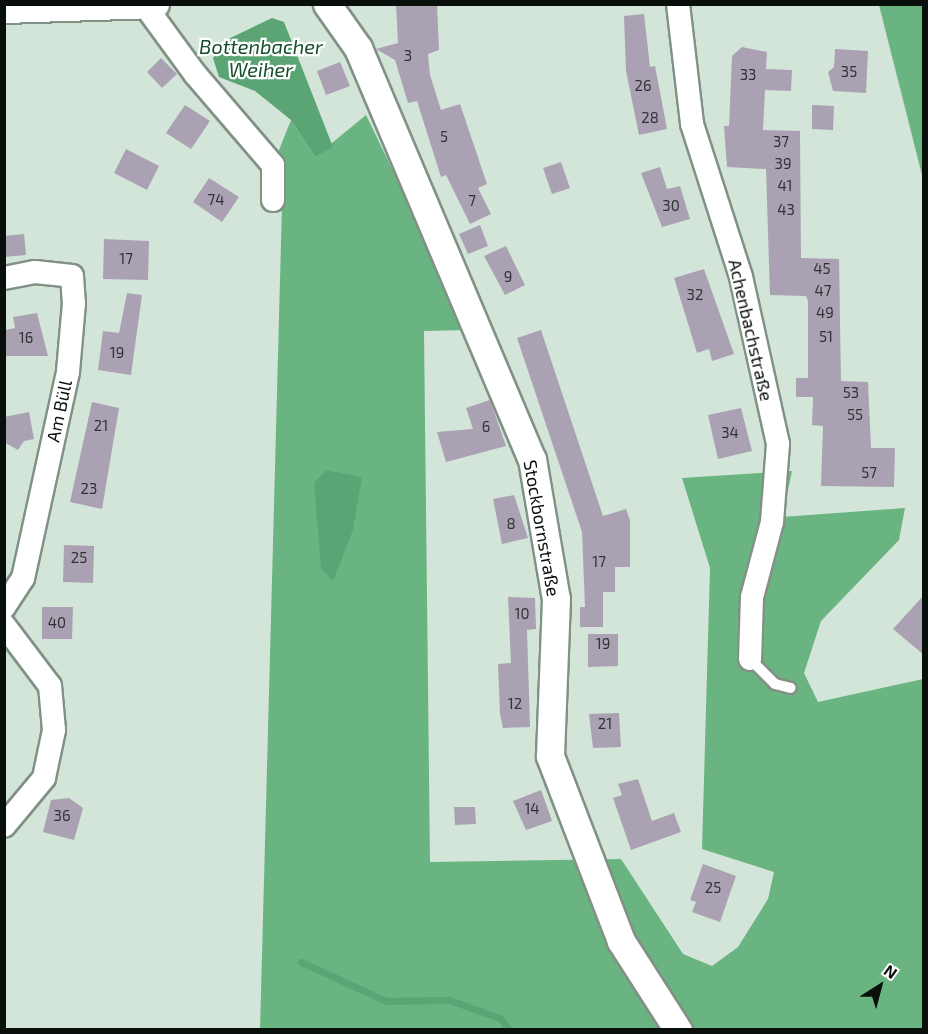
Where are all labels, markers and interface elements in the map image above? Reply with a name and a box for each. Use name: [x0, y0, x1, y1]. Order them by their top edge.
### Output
water label: Bottenbacher Weiher: [199, 34, 323, 81]
house number: 3: [404, 47, 412, 65]
house number: 35: [841, 63, 857, 81]
house number: 33: [740, 66, 756, 84]
house number: 26: [634, 77, 652, 95]
house number: 28: [641, 109, 659, 127]
house number: 5: [440, 128, 448, 146]
house number: 37: [773, 133, 789, 151]
house number: 39: [775, 155, 791, 173]
house number: 41: [777, 177, 793, 195]
house number: 74: [208, 191, 224, 209]
house number: 7: [468, 192, 476, 210]
house number: 30: [662, 197, 680, 215]
house number: 43: [777, 201, 795, 219]
house number: 17: [119, 250, 133, 268]
street label: Achenbachstraße: [724, 257, 778, 403]
house number: 45: [813, 260, 831, 278]
house number: 9: [504, 268, 512, 286]
house number: 47: [815, 282, 831, 300]
house number: 32: [687, 286, 703, 304]
house number: 49: [816, 304, 834, 322]
house number: 51: [819, 328, 833, 346]
house number: 16: [19, 329, 33, 347]
house number: 19: [110, 344, 124, 362]
street label: Am Büll: [42, 378, 76, 444]
house number: 53: [843, 384, 859, 402]
house number: 55: [847, 406, 863, 424]
house number: 21: [94, 417, 108, 435]
house number: 6: [482, 418, 490, 436]
house number: 34: [721, 424, 739, 442]
street label: Stockbornstraße: [519, 458, 565, 598]
house number: 57: [861, 464, 877, 482]
house number: 23: [81, 480, 97, 498]
house number: 8: [506, 515, 516, 533]
house number: 25: [71, 549, 87, 567]
house number: 17: [592, 553, 606, 571]
house number: 10: [514, 605, 530, 623]
house number: 40: [48, 614, 66, 632]
house number: 19: [596, 635, 610, 653]
house number: 12: [508, 695, 522, 713]
house number: 21: [598, 715, 612, 733]
house number: 14: [524, 800, 540, 818]
house number: 36: [54, 807, 70, 825]
house number: 25: [705, 879, 721, 897]
north arrow: [850, 956, 910, 1016]
text: N: [881, 960, 901, 982]

